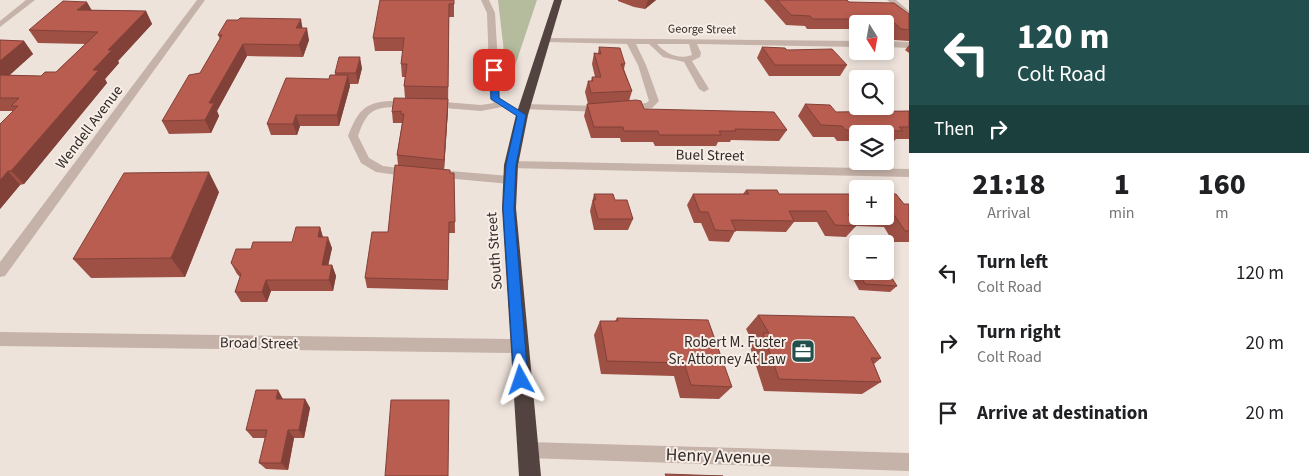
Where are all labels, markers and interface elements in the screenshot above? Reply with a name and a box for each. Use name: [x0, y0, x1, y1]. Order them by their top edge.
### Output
text: 120 m: [1017, 12, 1109, 62]
north arrow: [849, 15, 894, 60]
map controls: [849, 15, 894, 280]
street label: George Street: [668, 20, 736, 39]
icon: left: [934, 20, 999, 85]
pin: [473, 49, 515, 91]
icon: arrive: [480, 56, 508, 84]
text: Colt Road: [1017, 58, 1106, 90]
button: search: [849, 70, 894, 115]
street label: Wendell Avenue: [51, 81, 128, 174]
icon: right: [984, 115, 1012, 143]
text: Then: [934, 116, 974, 143]
button: layers: [849, 125, 894, 170]
street label: Buel Street: [675, 144, 745, 167]
text: 21:18: [972, 163, 1046, 206]
text: 1: [1114, 163, 1130, 206]
text: 160: [1198, 163, 1246, 206]
button: +: [849, 180, 894, 225]
text: Arrival: [987, 202, 1030, 224]
text: min: [1109, 202, 1135, 224]
text: m: [1215, 202, 1228, 224]
street label: South Street: [481, 211, 508, 291]
button: −: [849, 235, 894, 280]
text: Turn left: [977, 249, 1048, 276]
icon: left: [934, 259, 962, 287]
text: 120 m: [1236, 260, 1284, 287]
text: Colt Road: [977, 276, 1042, 298]
text: Turn right: [977, 319, 1061, 346]
icon: right: [934, 329, 962, 357]
text: 20 m: [1246, 330, 1284, 357]
street label: Broad Street: [220, 332, 298, 355]
place label: Robert M. Fuster Sr. Attorney At Law: [669, 332, 787, 370]
office icon: Robert M. Fuster Sr. Attorney At Law: [790, 338, 816, 364]
text: Colt Road: [977, 346, 1042, 368]
position arrow: [494, 353, 546, 405]
icon: arrive: [934, 399, 962, 427]
text: Arrive at destination: [977, 400, 1148, 427]
text: 20 m: [1246, 400, 1284, 427]
street label: Henry Avenue: [665, 442, 771, 471]

